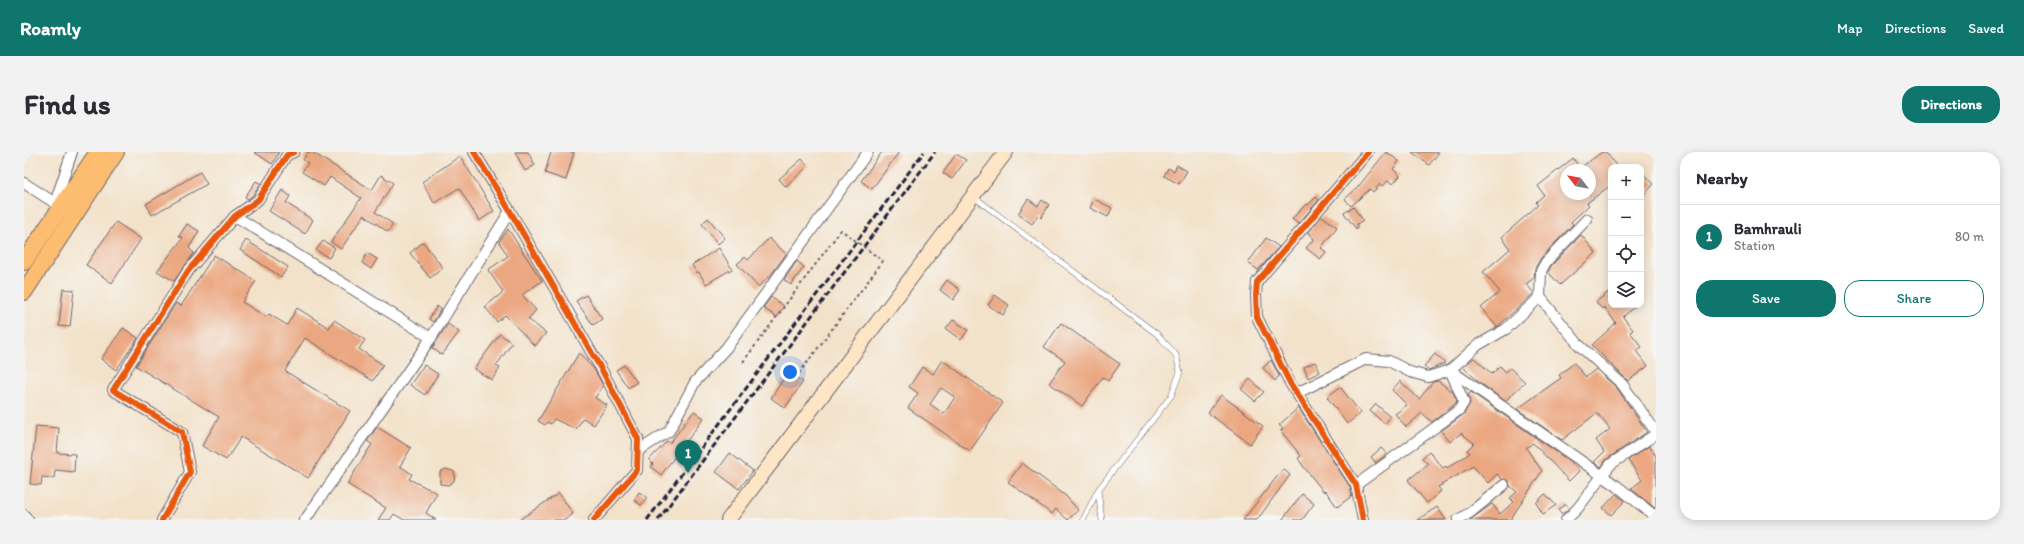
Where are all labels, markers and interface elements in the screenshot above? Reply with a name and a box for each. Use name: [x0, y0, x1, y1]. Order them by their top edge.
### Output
text: Roamly: [20, 17, 81, 40]
text: Map: [1837, 20, 1863, 37]
text: Directions: [1885, 20, 1946, 37]
text: Saved: [1968, 20, 2004, 37]
button: Directions: [1902, 86, 2000, 123]
text: Find us: [24, 87, 111, 121]
north arrow: [1560, 164, 1596, 200]
map controls: [1608, 164, 1644, 308]
button: +: [1608, 164, 1644, 200]
text: Nearby: [1696, 168, 1748, 188]
button: −: [1608, 200, 1644, 236]
text: Bamhrauli: [1734, 220, 1802, 238]
text: 1: [1706, 229, 1712, 244]
text: 80 m: [1955, 229, 1984, 244]
button: locate: [1608, 236, 1644, 272]
text: Station: [1734, 238, 1775, 253]
button: layers: [1608, 272, 1644, 308]
button: Save: [1696, 280, 1836, 317]
button: Share: [1844, 280, 1984, 317]
your location: [780, 362, 800, 382]
pin: 1: [675, 440, 701, 473]

